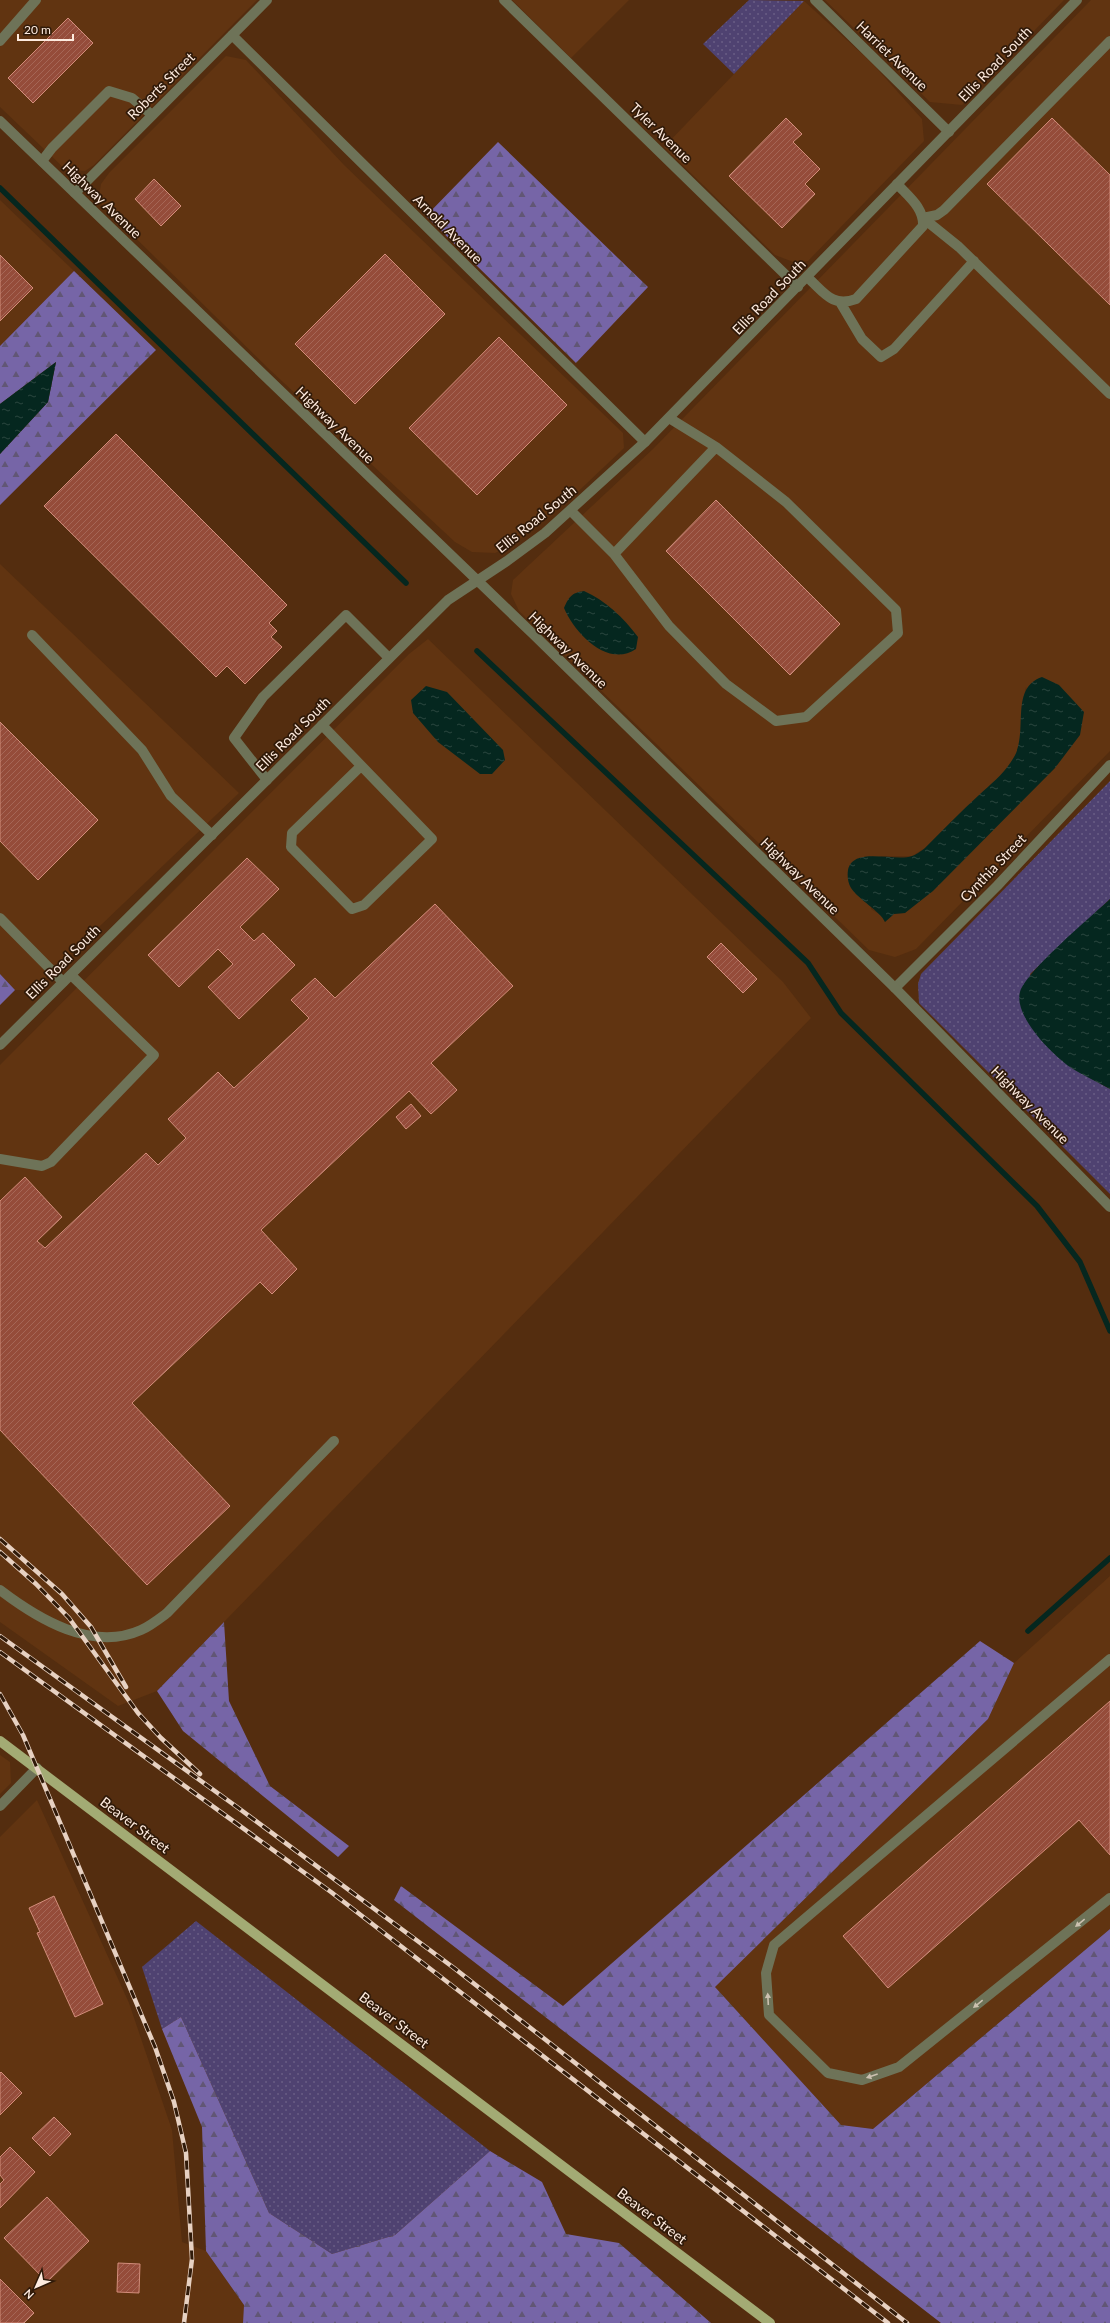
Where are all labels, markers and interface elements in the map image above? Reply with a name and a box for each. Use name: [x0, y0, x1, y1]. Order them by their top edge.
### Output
scale bar: [18, 16, 73, 42]
street label: Harriet Avenue: [853, 17, 932, 94]
text: 20 m: [24, 22, 51, 37]
street label: Ellis Road South: [954, 22, 1035, 105]
street label: Roberts Street: [123, 48, 198, 123]
street label: Tyler Avenue: [627, 99, 696, 166]
street label: Highway Avenue: [59, 158, 145, 242]
street label: Arnold Avenue: [410, 190, 487, 267]
street label: Ellis Road South: [728, 255, 809, 338]
street label: Highway Avenue: [292, 383, 378, 467]
street label: Ellis Road South: [492, 481, 579, 556]
street label: Highway Avenue: [525, 608, 611, 692]
street label: Ellis Road South: [252, 693, 333, 774]
street label: Cynthia Street: [956, 830, 1029, 905]
street label: Highway Avenue: [757, 834, 843, 918]
street label: Ellis Road South: [22, 921, 103, 1002]
street label: Highway Avenue: [988, 1062, 1073, 1147]
street label: Beaver Street: [97, 1793, 173, 1856]
one-way arrow: [1074, 1918, 1085, 1927]
street label: Beaver Street: [356, 1988, 432, 2051]
one-way arrow: [764, 1993, 771, 2005]
one-way arrow: [973, 1999, 984, 2008]
one-way arrow: [866, 2073, 878, 2079]
street label: Beaver Street: [614, 2184, 690, 2247]
north arrow: [16, 2267, 56, 2307]
text: N: [21, 2287, 36, 2302]

